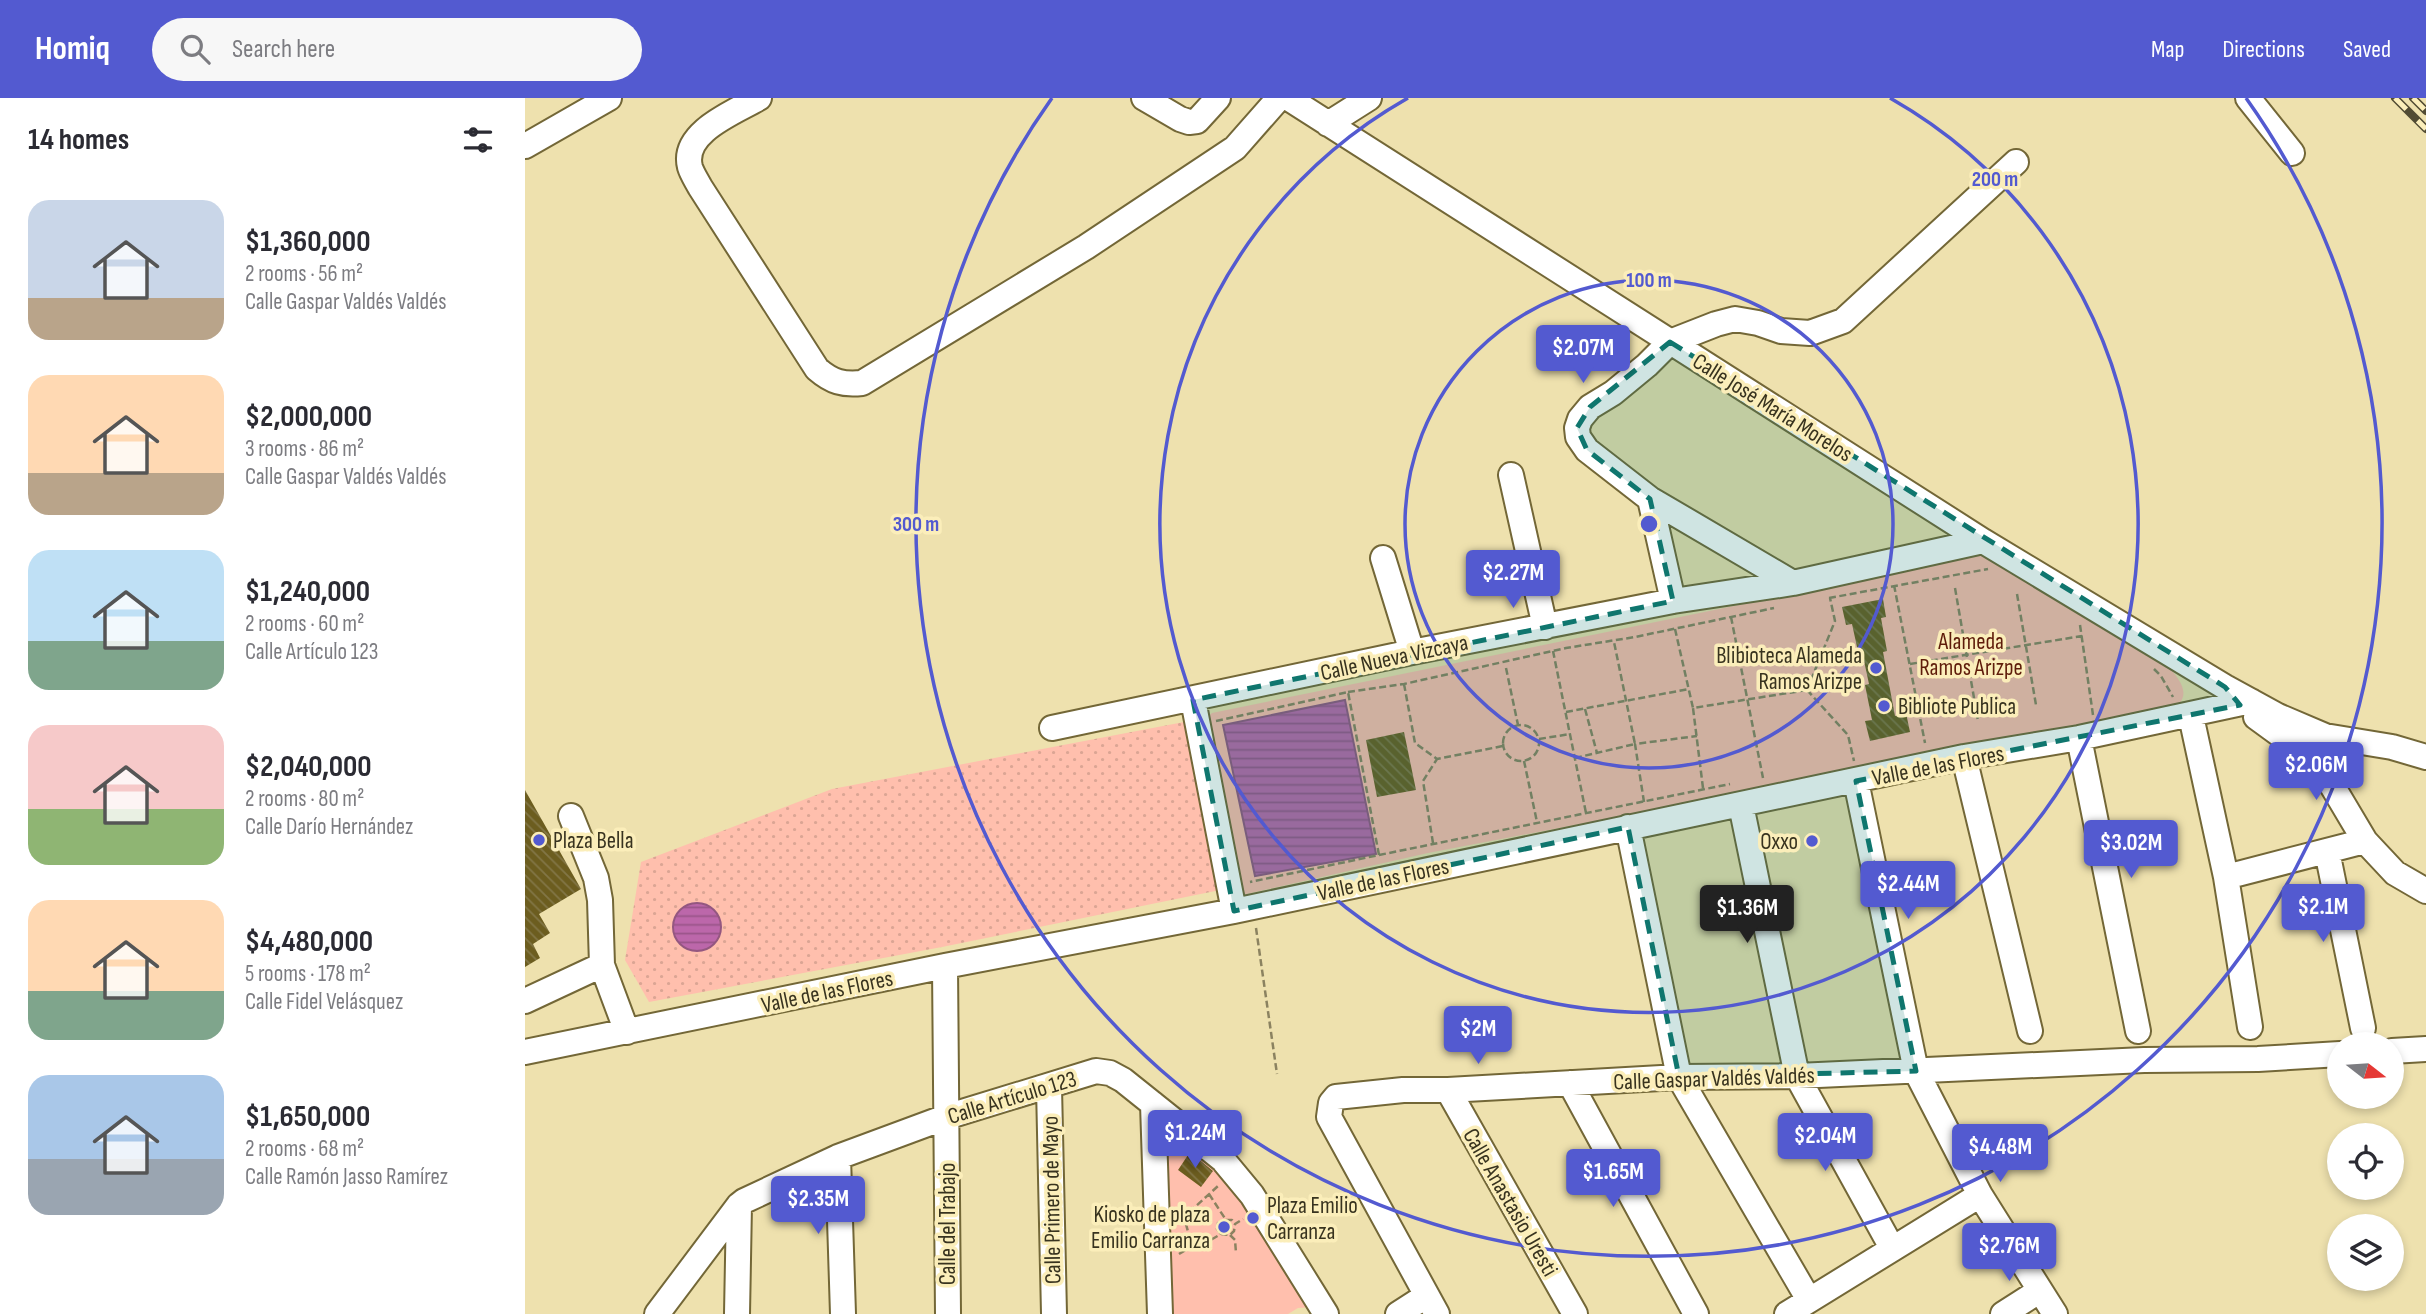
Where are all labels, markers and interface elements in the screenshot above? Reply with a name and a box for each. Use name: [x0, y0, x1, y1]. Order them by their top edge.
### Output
search box: [152, 18, 642, 81]
text: Homiq: [35, 29, 110, 69]
icon: search: [176, 30, 214, 68]
text: Search here: [232, 34, 335, 65]
text: Map: [2151, 35, 2184, 64]
text: Directions: [2222, 35, 2305, 64]
text: Saved: [2343, 35, 2391, 64]
icon: filters: [459, 121, 497, 159]
text: 14 homes: [28, 122, 129, 158]
text: 200 m: [1972, 167, 2018, 192]
text: $1,360,000: [245, 224, 370, 260]
icon: home: [84, 228, 168, 312]
text: 2 rooms · 56 m²: [245, 260, 363, 288]
text: 100 m: [1626, 268, 1672, 293]
text: Calle Gaspar Valdés Valdés: [245, 288, 447, 316]
pin: $2.07M: [1526, 326, 1640, 385]
text: $2.07M: [1552, 334, 1614, 362]
street label: Calle José María Morelos: [1687, 347, 1858, 468]
text: $2,000,000: [245, 399, 372, 435]
icon: home: [84, 403, 168, 487]
text: 3 rooms · 86 m²: [245, 435, 364, 463]
text: Calle Gaspar Valdés Valdés: [245, 463, 447, 491]
text: 300 m: [893, 512, 939, 537]
centre of rings: [1637, 512, 1661, 536]
pin: $2.27M: [1456, 550, 1570, 610]
text: $2.27M: [1482, 559, 1544, 587]
text: $1,240,000: [245, 574, 370, 610]
icon: home: [84, 578, 168, 662]
text: 2 rooms · 60 m²: [245, 610, 364, 638]
park label: Alameda Ramos Arizpe: [1919, 628, 2023, 682]
street label: Calle Nueva Vizcaya: [1318, 629, 1471, 687]
text: Calle Artículo 123: [245, 638, 378, 666]
place label: Blibioteca Alameda Ramos Arizpe: [1716, 642, 1862, 696]
marker: Blibioteca Alameda Ramos Arizpe: [1868, 660, 1884, 676]
place label: Bibliote Publica: [1898, 693, 2016, 721]
marker: Bibliote Publica: [1876, 698, 1892, 714]
street label: Valle de las Flores: [1870, 739, 2007, 792]
pin: $2.06M: [2259, 742, 2373, 802]
text: $2,040,000: [245, 749, 372, 785]
text: $2.06M: [2285, 751, 2347, 779]
icon: home: [84, 753, 168, 837]
text: 2 rooms · 80 m²: [245, 785, 364, 813]
text: Calle Darío Hernández: [245, 813, 413, 841]
pin: $3.02M: [2074, 820, 2188, 880]
place label: Plaza Bella: [553, 827, 634, 855]
place label: Oxxo: [1760, 828, 1798, 856]
text: $3.02M: [2100, 829, 2162, 857]
marker: Plaza Bella: [531, 832, 547, 848]
marker: Oxxo: [1804, 833, 1820, 849]
street label: Valle de las Flores: [1315, 852, 1452, 908]
pin: $2.44M: [1851, 862, 1965, 921]
text: $2.44M: [1876, 870, 1940, 898]
pin: $2.1M: [2274, 884, 2372, 944]
pin: $1.36M: [1690, 886, 1804, 945]
text: $2.1M: [2298, 893, 2348, 921]
text: $1.36M: [1716, 894, 1778, 922]
text: $4,480,000: [245, 924, 373, 960]
icon: home: [84, 928, 168, 1012]
text: 5 rooms · 178 m²: [245, 960, 371, 988]
street label: Valle de las Flores: [759, 964, 896, 1020]
text: Calle Fidel Velásquez: [245, 988, 403, 1016]
pin: $2M: [1444, 1006, 1512, 1066]
text: $2M: [1460, 1015, 1496, 1043]
north arrow: [2327, 1032, 2405, 1110]
map controls: [2327, 1032, 2404, 1291]
street label: Calle Gaspar Valdés Valdés: [1613, 1061, 1815, 1097]
street label: Calle Artículo 123: [944, 1065, 1080, 1131]
text: $1,650,000: [245, 1099, 370, 1135]
icon: home: [84, 1103, 168, 1187]
pin: $1.24M: [1138, 1110, 1252, 1170]
pin: $2.04M: [1768, 1114, 1882, 1173]
street label: Calle Primero de Mayo: [1037, 1116, 1067, 1284]
text: $1.24M: [1164, 1119, 1226, 1147]
text: $2.04M: [1794, 1122, 1856, 1150]
button: locate: [2327, 1123, 2404, 1200]
street label: Calle Anastasio Uresti: [1456, 1124, 1564, 1281]
pin: $4.48M: [1943, 1124, 2057, 1184]
text: $4.48M: [1968, 1133, 2032, 1161]
text: 2 rooms · 68 m²: [245, 1135, 364, 1163]
pin: $1.65M: [1556, 1150, 1670, 1209]
text: $1.65M: [1582, 1158, 1644, 1186]
text: Calle Ramón Jasso Ramírez: [245, 1163, 448, 1191]
street label: Calle del Trabajo: [934, 1163, 962, 1285]
pin: $2.35M: [761, 1176, 875, 1236]
text: $2.35M: [787, 1185, 849, 1213]
place label: Plaza Emilio Carranza: [1267, 1192, 1358, 1246]
place label: Kiosko de plaza Emilio Carranza: [1091, 1201, 1210, 1255]
marker: Plaza Emilio Carranza: [1245, 1210, 1261, 1226]
button: layers: [2327, 1214, 2404, 1291]
marker: Kiosko de plaza Emilio Carranza: [1216, 1219, 1232, 1235]
pin: $2.76M: [1952, 1224, 2066, 1283]
text: $2.76M: [1978, 1232, 2040, 1260]

